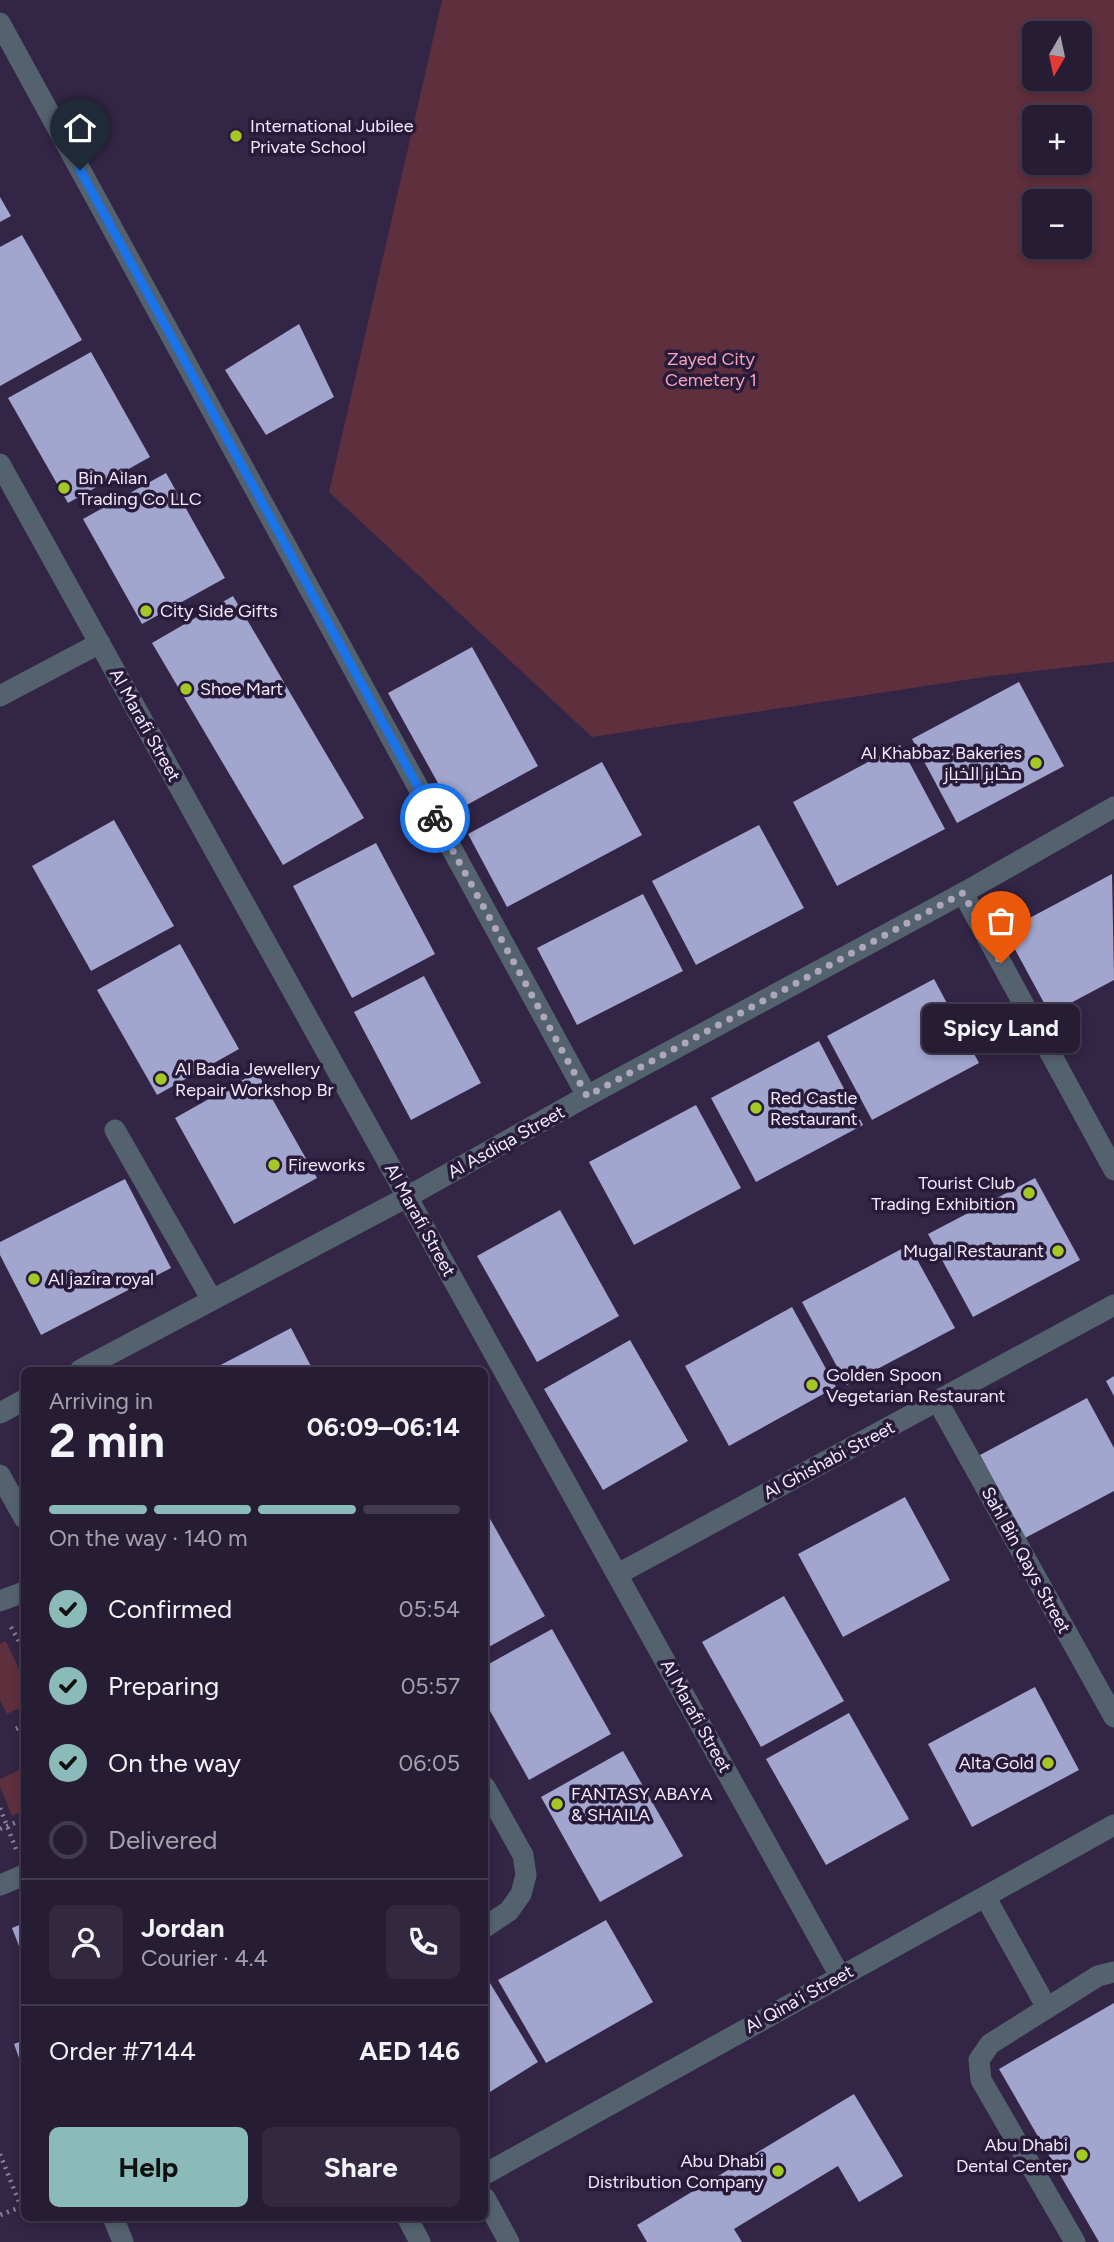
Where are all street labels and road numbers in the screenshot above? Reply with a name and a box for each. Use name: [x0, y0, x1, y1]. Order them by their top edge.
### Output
street label: Al Marafi Street: [105, 665, 185, 786]
street label: Al Asdiqa Street: [444, 1101, 568, 1183]
street label: Al Marafi Street: [380, 1160, 460, 1281]
street label: Al Ghishabi Street: [760, 1416, 899, 1504]
street label: Sahl Bin Qays Street: [977, 1483, 1076, 1637]
street label: Al Marafi Street: [656, 1656, 736, 1777]
street label: Al Qina'i Street: [741, 1960, 857, 2038]

